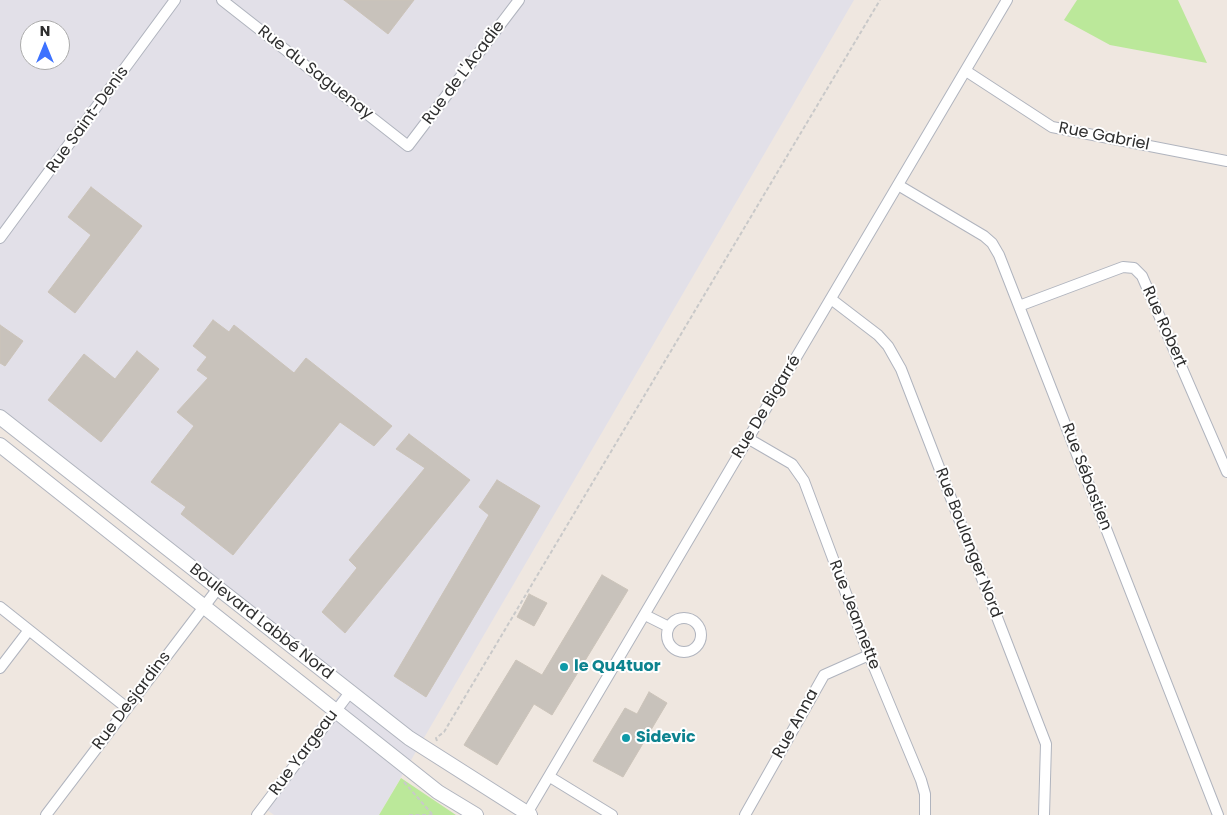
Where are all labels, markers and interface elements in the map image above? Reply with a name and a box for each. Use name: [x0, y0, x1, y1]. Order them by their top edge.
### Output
street label: Rue de L'Acadie: [419, 17, 509, 129]
north arrow: [20, 20, 70, 70]
text: N: [40, 21, 50, 41]
street label: Rue du Saguenay: [254, 22, 376, 124]
street label: Rue Saint-Denis: [43, 63, 133, 177]
street label: Rue Gabriel: [1057, 119, 1151, 155]
street label: Rue Robert: [1138, 284, 1190, 370]
street label: Rue De Bigarré: [729, 352, 805, 462]
street label: Rue Sébastien: [1057, 421, 1115, 533]
street label: Rue Boulanger Nord: [931, 465, 1005, 621]
street label: Rue Jeannette: [824, 558, 884, 672]
street label: Boulevard Labbé Nord: [185, 560, 337, 684]
street label: Rue Desjardins: [89, 648, 175, 754]
place label: le Qu4tuor: [574, 657, 661, 677]
marker: le Qu4tuor: [558, 661, 570, 673]
street label: Rue Anna: [769, 686, 823, 762]
street label: Rue Yargeau: [266, 706, 342, 800]
place label: Sidevic: [636, 728, 696, 748]
marker: Sidevic: [620, 732, 632, 744]

